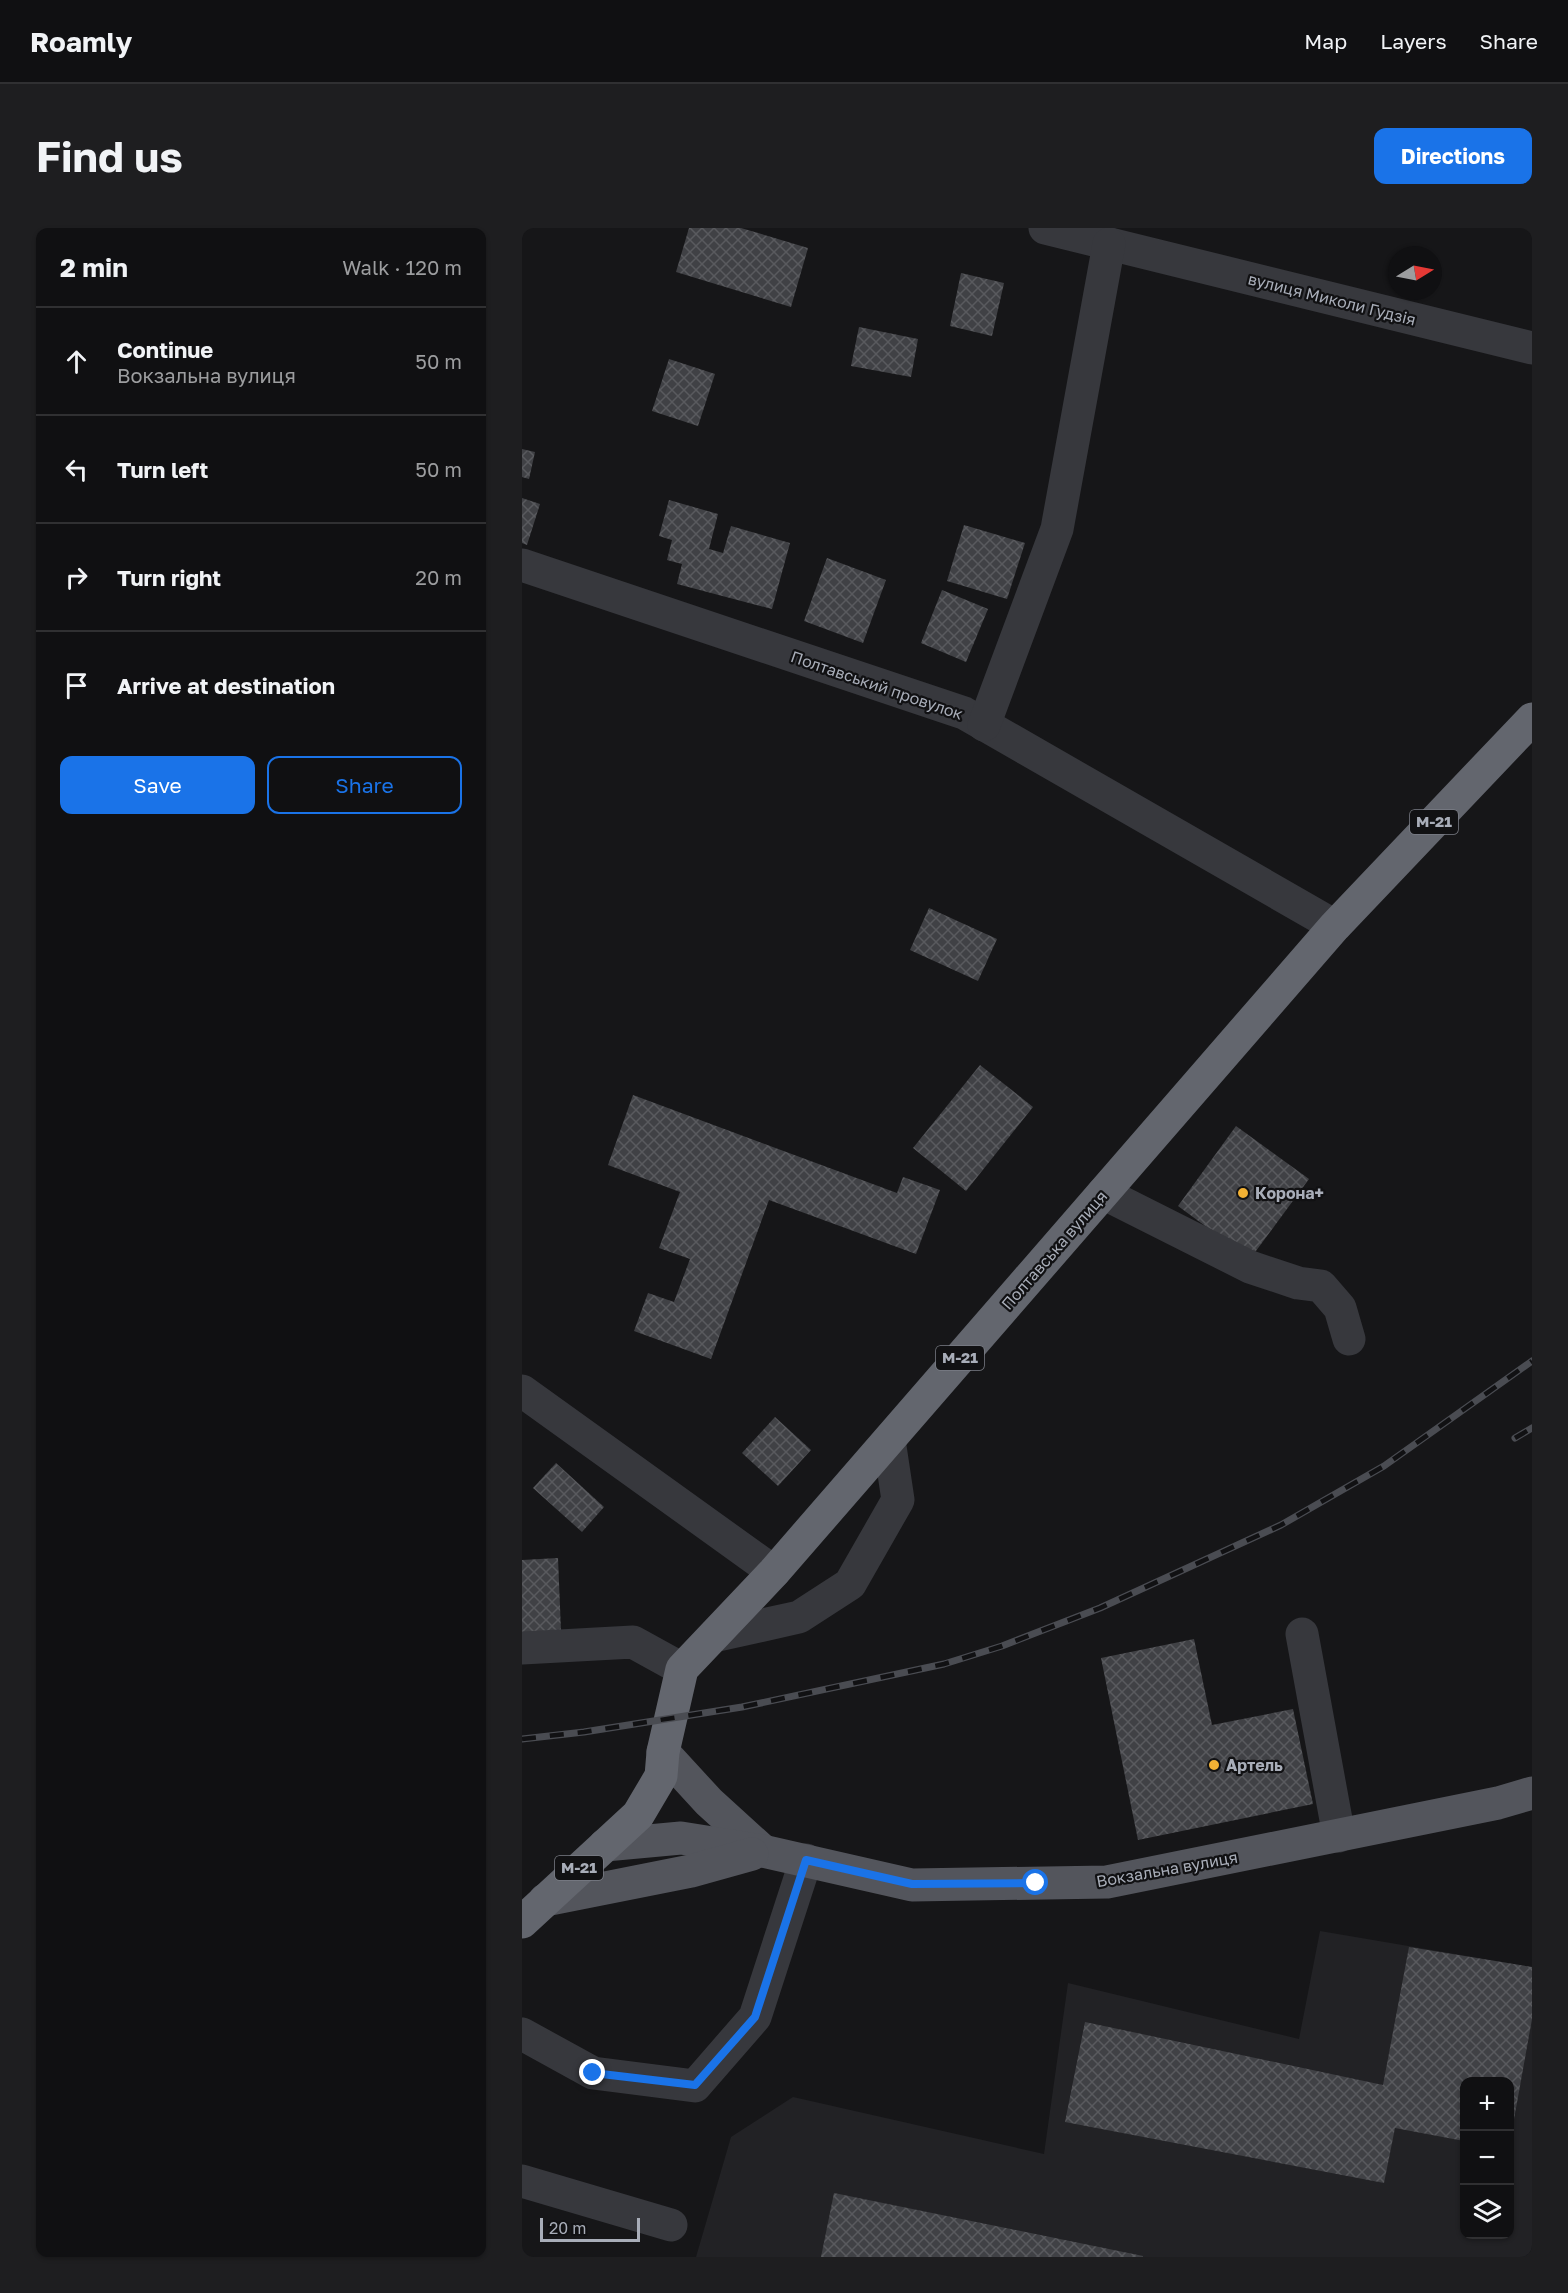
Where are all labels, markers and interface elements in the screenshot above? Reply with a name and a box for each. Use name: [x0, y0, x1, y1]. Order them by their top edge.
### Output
text: Roamly: [30, 25, 132, 58]
text: Map: [1304, 28, 1347, 54]
text: Layers: [1380, 28, 1447, 54]
text: Share: [1480, 28, 1538, 54]
button: Directions: [1374, 128, 1532, 184]
text: Find us: [36, 131, 183, 181]
north arrow: [1388, 246, 1442, 300]
text: 2 min: [60, 252, 128, 283]
text: Walk · 120 m: [342, 255, 462, 279]
street label: вулиця Миколи Гудзія: [1246, 268, 1418, 330]
text: Continue: [117, 336, 213, 363]
icon: ahead: [60, 345, 93, 378]
text: 50 m: [415, 349, 462, 373]
text: Вокзальна вулиця: [117, 363, 296, 387]
icon: left: [60, 453, 93, 486]
text: Turn left: [117, 456, 208, 483]
text: 50 m: [415, 457, 462, 481]
icon: right: [60, 561, 93, 594]
text: Turn right: [117, 564, 221, 591]
text: 20 m: [415, 565, 462, 589]
street label: Полтавський провулок: [788, 646, 966, 724]
icon: arrive: [60, 669, 93, 702]
text: Arrive at destination: [117, 672, 335, 699]
button: Save: [60, 756, 255, 814]
button: Share: [267, 756, 462, 814]
road number: М-21: [1410, 810, 1458, 834]
place label: Корона+: [1255, 1183, 1324, 1203]
street label: Полтавська вулиця: [997, 1186, 1111, 1314]
marker: Корона+: [1236, 1186, 1250, 1200]
road number: М-21: [936, 1346, 984, 1370]
place label: Артель: [1226, 1755, 1283, 1775]
marker: Артель: [1207, 1758, 1221, 1772]
street label: Вокзальна вулиця: [1095, 1847, 1239, 1891]
road number: М-21: [555, 1856, 603, 1880]
route start: [1022, 1869, 1048, 1895]
route end: [579, 2059, 605, 2085]
map controls: [1460, 2077, 1514, 2239]
button: +: [1460, 2077, 1514, 2131]
button: −: [1460, 2131, 1514, 2185]
button: layers: [1460, 2185, 1514, 2239]
scale bar: [540, 2215, 640, 2242]
text: 20 m: [549, 2218, 586, 2238]

